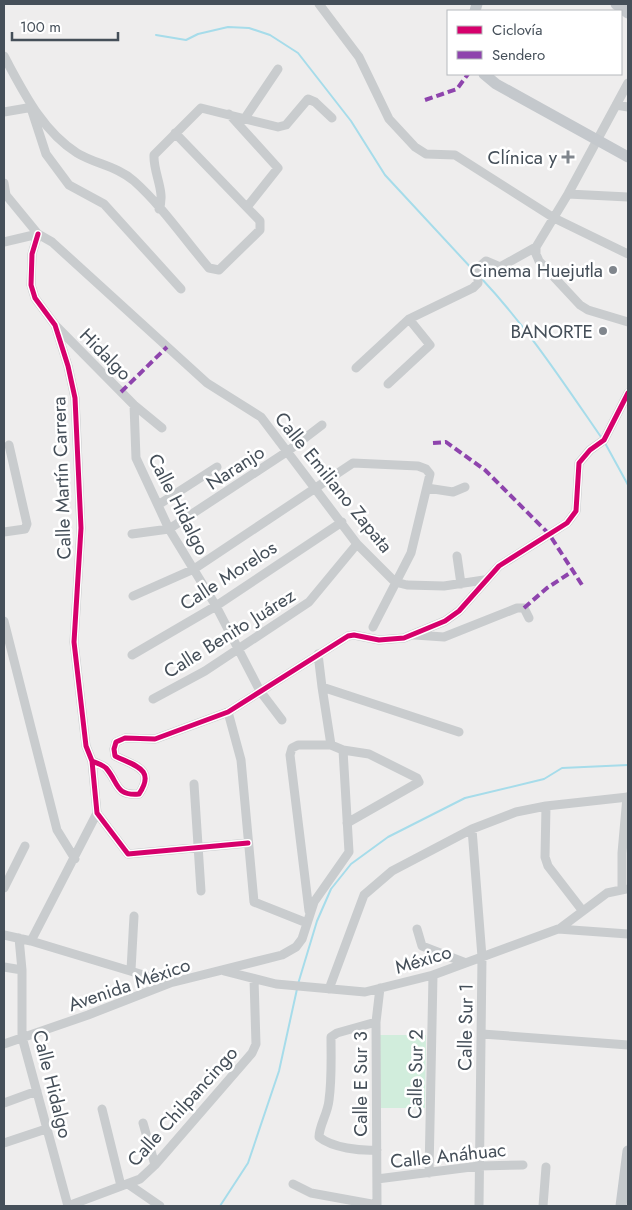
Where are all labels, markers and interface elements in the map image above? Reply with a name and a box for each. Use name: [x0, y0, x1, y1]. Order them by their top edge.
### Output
scale bar: [12, 10, 119, 42]
legend: [447, 10, 622, 75]
text: 100 m: [20, 16, 61, 38]
text: Ciclovía: [492, 19, 542, 41]
text: Sendero: [492, 44, 545, 66]
place label: Clínica y: [487, 144, 558, 171]
marker: Clínica y: [561, 150, 575, 164]
place label: Cinema Huejutla: [469, 257, 603, 284]
marker: Cinema Huejutla: [607, 264, 619, 276]
place label: BANORTE: [510, 318, 593, 345]
street label: Hidalgo: [73, 322, 138, 387]
marker: BANORTE: [597, 325, 609, 337]
street label: Calle Martín Carrera: [45, 396, 78, 560]
street label: Calle Emiliano Zapata: [268, 406, 399, 559]
street label: Naranjo: [201, 438, 270, 496]
street label: Calle Hidalgo: [141, 449, 216, 560]
street label: Calle Morelos: [175, 534, 282, 617]
street label: Calle Benito Juárez: [158, 582, 300, 685]
street label: México: [392, 938, 455, 981]
street label: Avenida México: [64, 951, 194, 1018]
street label: Calle Sur 1: [451, 983, 480, 1071]
street label: Calle Hidalgo: [26, 1027, 79, 1141]
street label: Calle Sur 2: [401, 1029, 430, 1119]
street label: Calle E Sur 3: [347, 1031, 374, 1137]
street label: Calle Chilpancingo: [121, 1040, 244, 1173]
street label: Calle Anáhuac: [389, 1136, 507, 1175]

